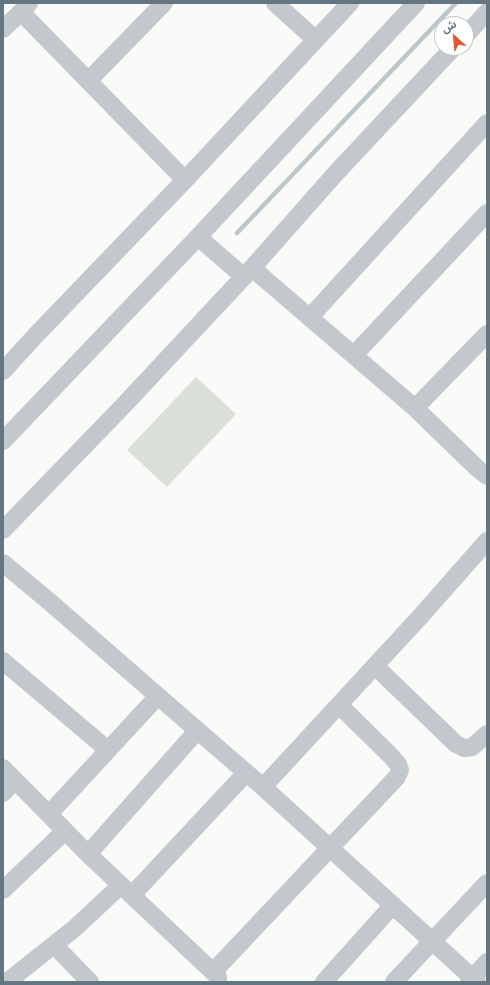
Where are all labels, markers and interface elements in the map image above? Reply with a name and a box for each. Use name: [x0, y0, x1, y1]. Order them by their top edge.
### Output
north arrow: [434, 16, 474, 56]
text: ش: [439, 17, 459, 36]

